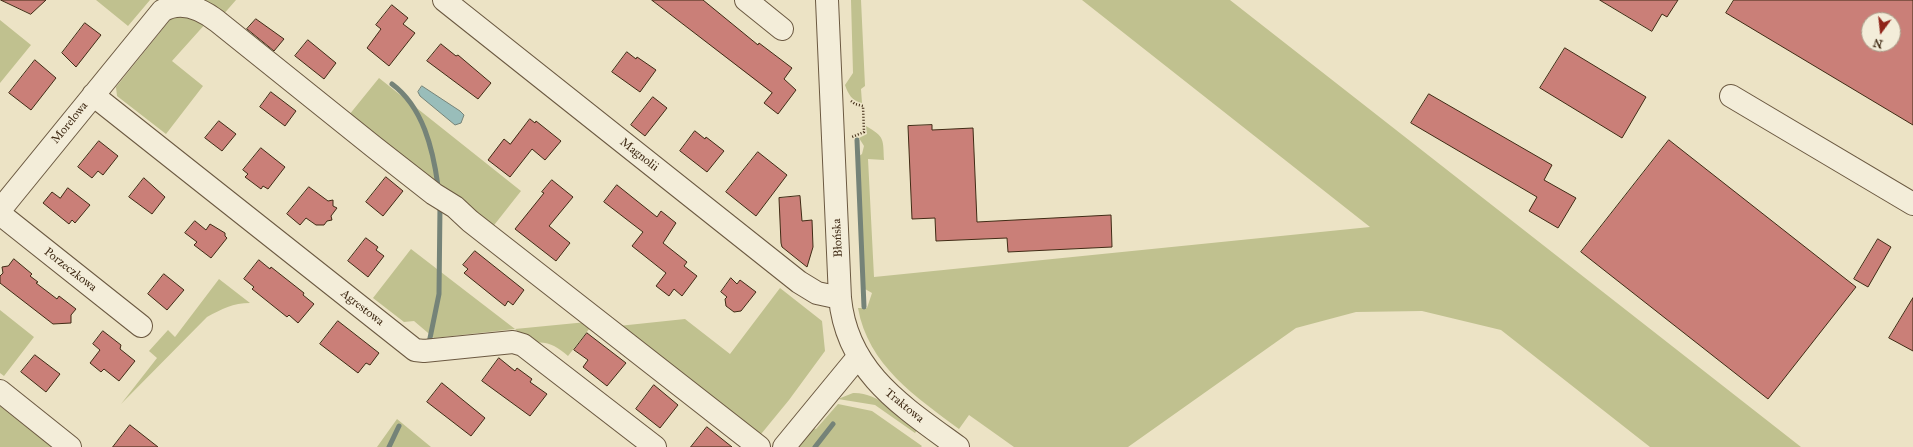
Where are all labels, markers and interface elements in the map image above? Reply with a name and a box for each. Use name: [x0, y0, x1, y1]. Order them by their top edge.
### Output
north arrow: [1861, 12, 1901, 52]
text: N: [1872, 36, 1884, 51]
street label: Morelowa: [49, 99, 91, 147]
street label: Magnolii: [617, 135, 661, 175]
street label: Błońska: [830, 218, 846, 258]
street label: Porzeczkowa: [41, 245, 99, 295]
street label: Agrestowa: [338, 287, 386, 329]
street label: Traktowa: [881, 386, 927, 426]

